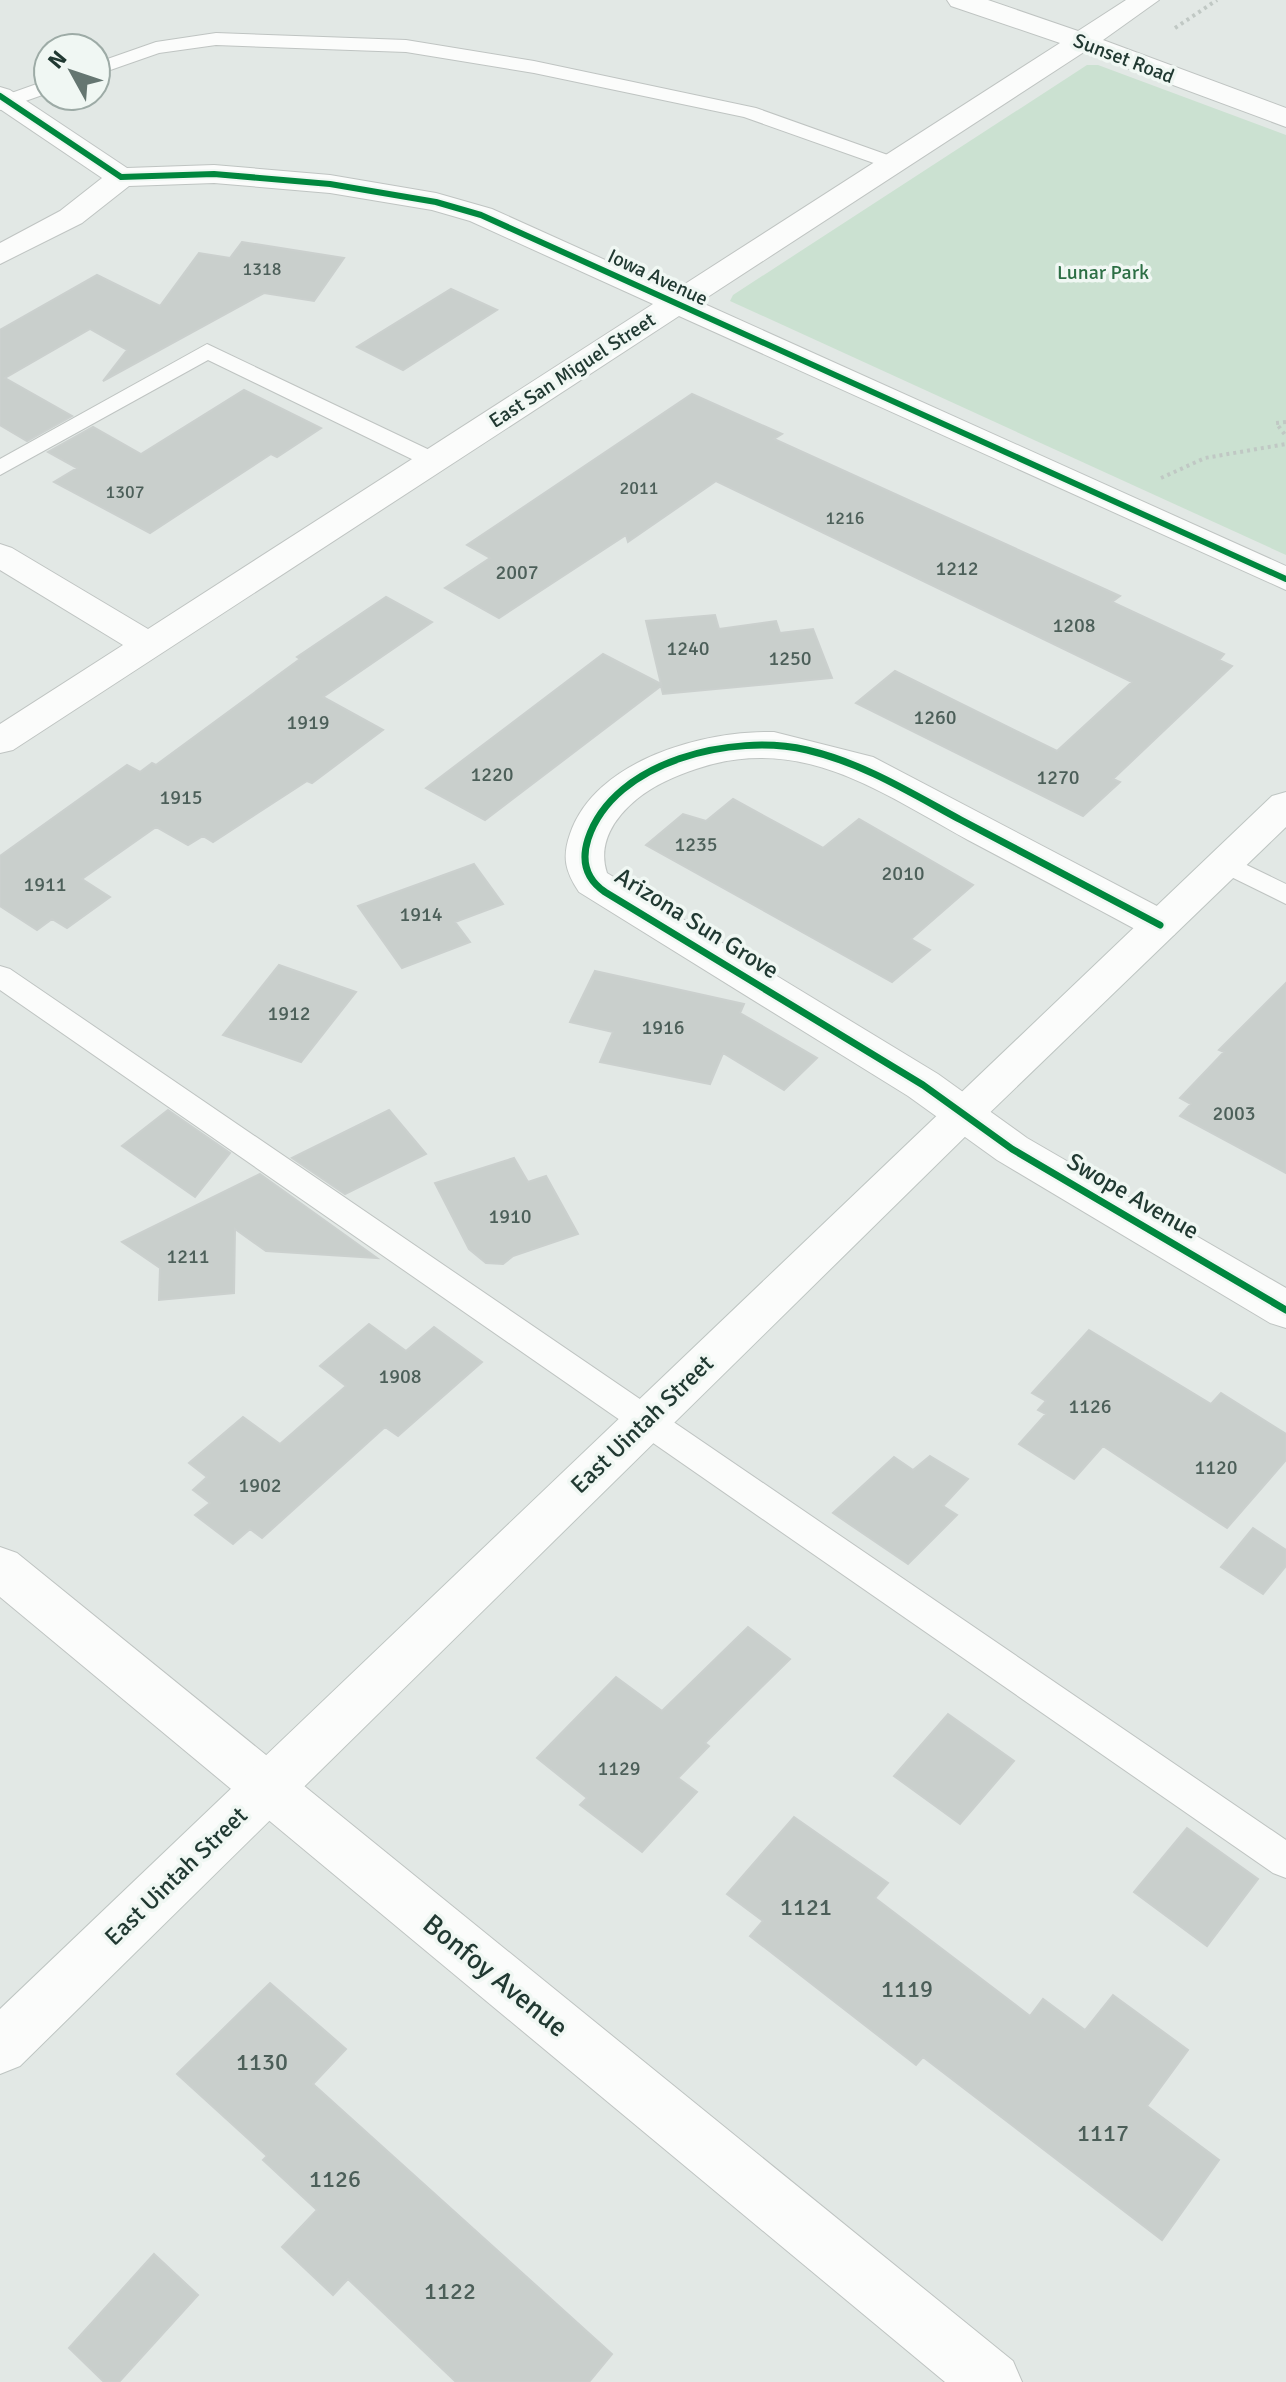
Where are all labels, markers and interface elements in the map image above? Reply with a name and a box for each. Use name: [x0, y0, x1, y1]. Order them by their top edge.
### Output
street label: Sunset Road: [1070, 28, 1178, 89]
north arrow: [32, 32, 112, 112]
text: N: [42, 45, 72, 74]
street label: Iowa Avenue: [604, 243, 712, 311]
house number: 1318: [243, 258, 281, 280]
park label: Lunar Park: [1057, 260, 1149, 285]
street label: East San Miguel Street: [484, 307, 660, 434]
house number: 2011: [620, 477, 658, 499]
house number: 1307: [106, 481, 144, 503]
house number: 1216: [826, 507, 864, 529]
house number: 1212: [935, 556, 979, 581]
house number: 2007: [495, 560, 539, 585]
house number: 1208: [1052, 613, 1096, 638]
house number: 1240: [666, 636, 710, 661]
house number: 1250: [768, 646, 812, 671]
house number: 1260: [913, 705, 957, 730]
house number: 1919: [286, 710, 330, 735]
house number: 1220: [470, 762, 514, 787]
house number: 1270: [1036, 765, 1080, 790]
house number: 1915: [159, 785, 203, 810]
house number: 1235: [674, 832, 718, 857]
street label: Arizona Sun Grove: [610, 861, 784, 985]
house number: 2010: [881, 861, 925, 886]
house number: 1911: [23, 872, 67, 897]
house number: 1914: [399, 902, 443, 927]
house number: 1912: [267, 1001, 311, 1026]
house number: 1916: [641, 1015, 685, 1040]
house number: 2003: [1212, 1101, 1256, 1126]
street label: Swope Avenue: [1062, 1146, 1204, 1246]
house number: 1910: [488, 1204, 532, 1229]
house number: 1211: [166, 1244, 210, 1269]
street label: East Uintah Street: [564, 1348, 720, 1500]
house number: 1908: [378, 1364, 422, 1389]
house number: 1126: [1068, 1394, 1112, 1419]
house number: 1120: [1194, 1455, 1238, 1480]
house number: 1902: [238, 1473, 282, 1498]
house number: 1129: [597, 1756, 641, 1781]
street label: East Uintah Street: [98, 1800, 254, 1952]
house number: 1121: [780, 1892, 832, 1922]
street label: Bonfoy Avenue: [416, 1907, 575, 2045]
house number: 1119: [881, 1974, 933, 2004]
house number: 1130: [236, 2047, 288, 2077]
house number: 1117: [1077, 2118, 1129, 2148]
house number: 1126: [309, 2164, 361, 2194]
house number: 1122: [424, 2276, 476, 2306]

